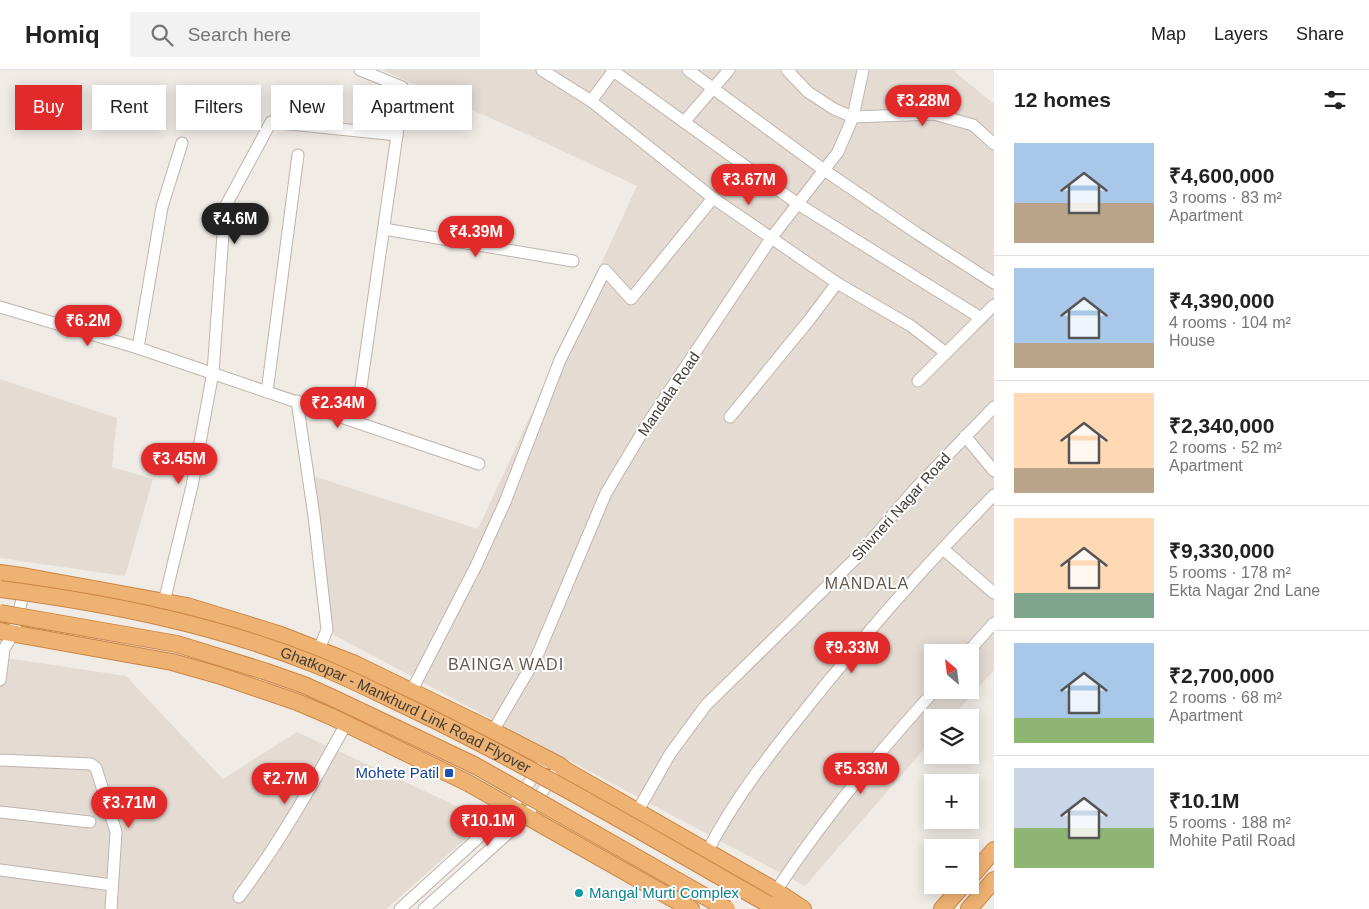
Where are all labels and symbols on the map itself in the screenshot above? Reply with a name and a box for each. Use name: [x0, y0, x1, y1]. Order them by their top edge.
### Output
pin: ₹3.28M: [882, 85, 964, 127]
pin: ₹3.67M: [708, 164, 790, 206]
pin: ₹4.6M: [200, 202, 270, 245]
pin: ₹4.39M: [435, 216, 517, 258]
pin: ₹6.2M: [53, 304, 123, 347]
street label: Mandala Road: [634, 349, 703, 439]
pin: ₹2.34M: [297, 386, 379, 429]
pin: ₹3.45M: [138, 442, 220, 485]
street label: Shivneri Nagar Road: [848, 449, 954, 564]
district label: MANDALA: [825, 575, 909, 592]
pin: ₹9.33M: [811, 632, 893, 674]
street label: Ghatkopar - Mankhurd Link Road Flyover: [278, 643, 534, 776]
north arrow: [924, 644, 979, 699]
district label: BAINGA WADI: [448, 656, 564, 673]
pin: ₹5.33M: [820, 752, 902, 795]
pin: ₹2.7M: [250, 762, 320, 805]
place label: Mohete Patil: [356, 764, 439, 781]
marker: Mohete Patil: [443, 767, 455, 779]
pin: ₹3.71M: [88, 786, 170, 829]
pin: ₹10.1M: [447, 804, 529, 847]
place label: Mangal Murti Complex: [589, 884, 740, 901]
marker: Mangal Murti Complex: [573, 887, 585, 899]

